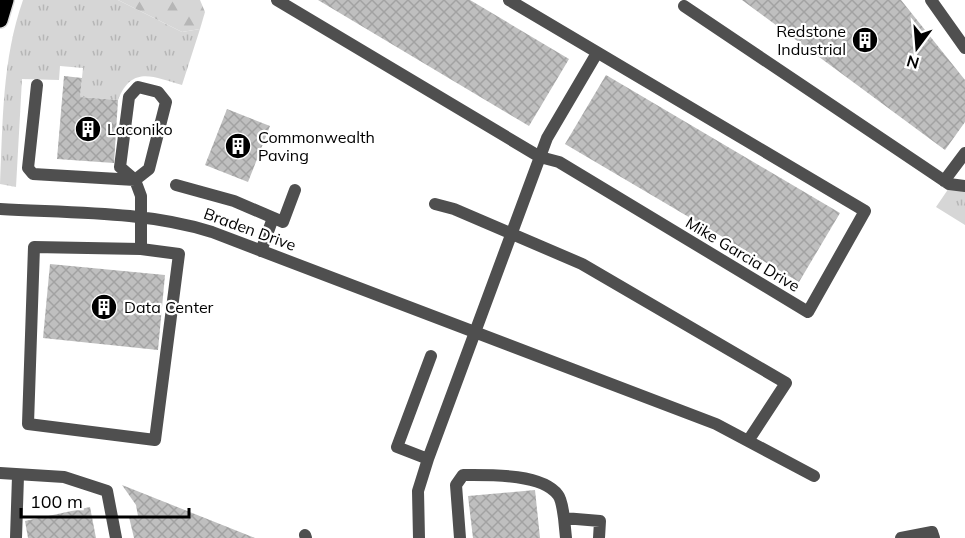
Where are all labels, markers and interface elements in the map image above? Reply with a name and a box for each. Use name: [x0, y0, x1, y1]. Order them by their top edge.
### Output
north arrow: [887, 18, 947, 78]
place label: Redstone Industrial: [776, 21, 846, 59]
building icon: Redstone Industrial: [850, 25, 880, 55]
text: N: [904, 51, 921, 74]
building icon: Laconiko: [73, 114, 103, 144]
place label: Laconiko: [107, 119, 173, 139]
place label: Commonwealth Paving: [258, 127, 375, 165]
building icon: Commonwealth Paving: [223, 131, 253, 161]
street label: Braden Drive: [201, 203, 299, 255]
street label: Mike Garcia Drive: [682, 212, 804, 296]
building icon: Data Center: [89, 292, 119, 322]
place label: Data Center: [124, 297, 214, 317]
scale bar: [21, 481, 189, 519]
text: 100 m: [30, 490, 83, 513]

